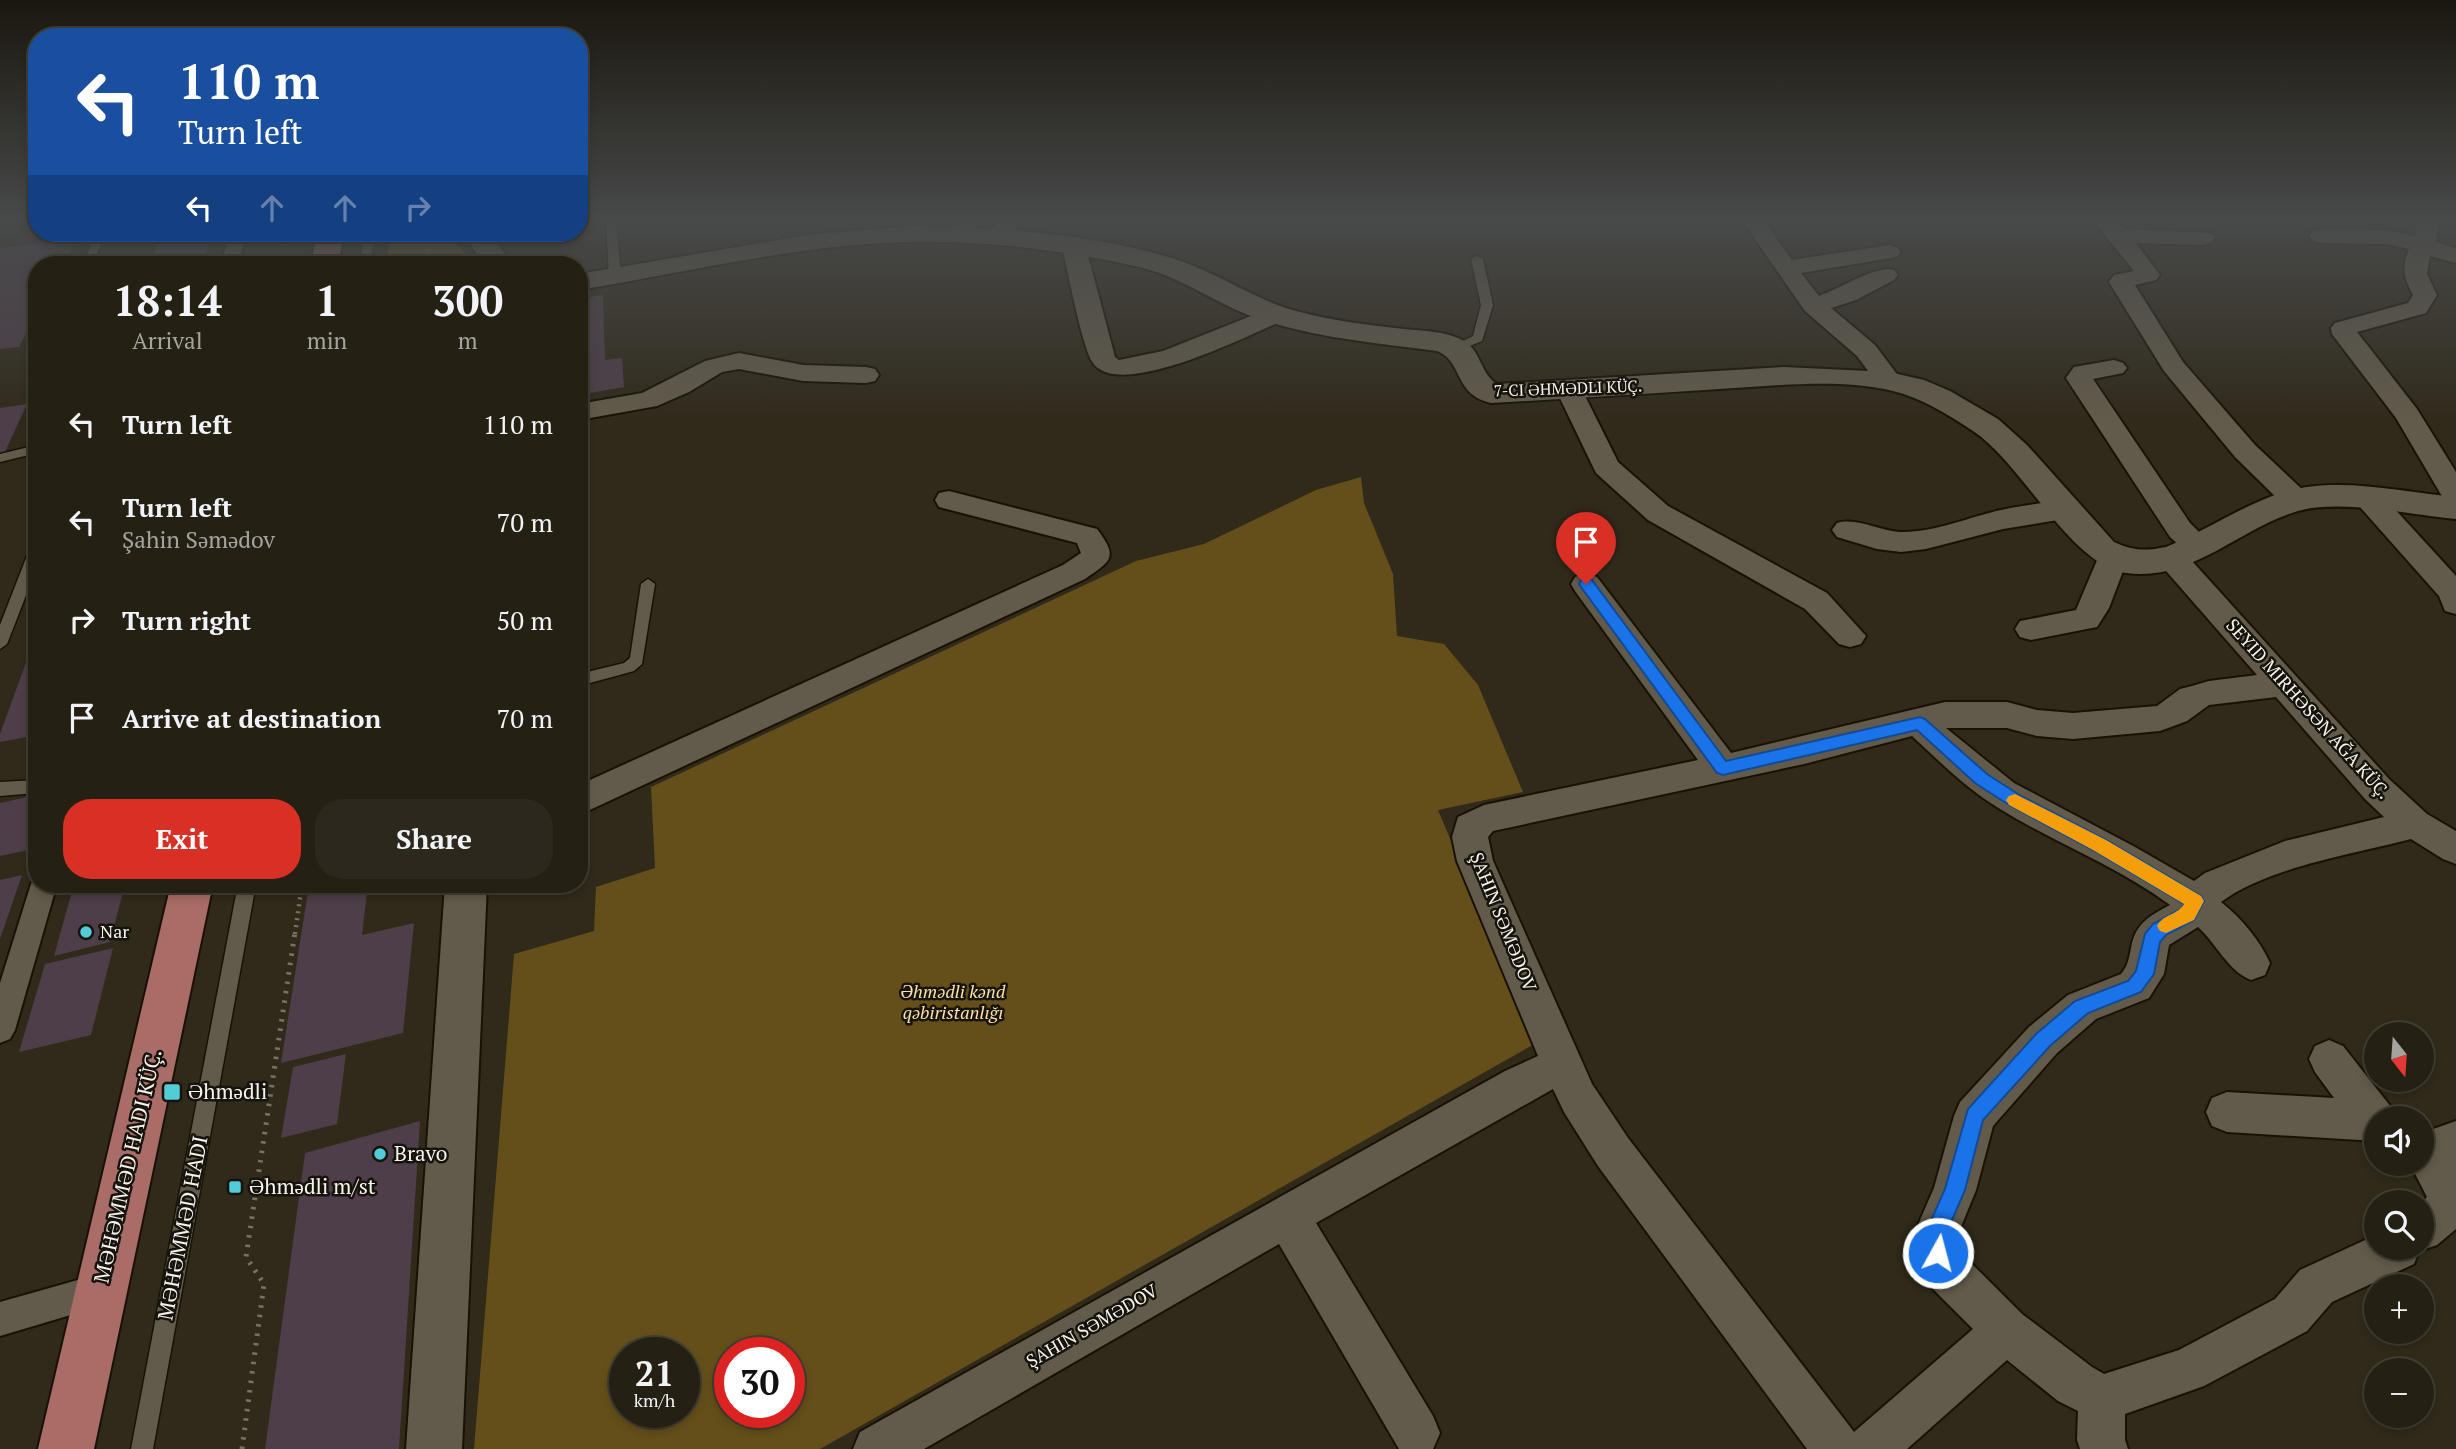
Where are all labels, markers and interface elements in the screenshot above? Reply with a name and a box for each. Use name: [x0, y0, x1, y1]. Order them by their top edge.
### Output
text: 110 m: [178, 48, 320, 113]
icon: left: [63, 56, 154, 147]
text: Turn left: [178, 111, 302, 153]
icon: left: [180, 189, 218, 227]
icon: ahead: [253, 189, 291, 227]
icon: ahead: [326, 189, 364, 227]
icon: right: [399, 189, 437, 227]
text: 18:14: [113, 272, 222, 328]
text: 1: [315, 272, 339, 328]
text: 300: [432, 272, 503, 328]
text: Arrival: [132, 325, 203, 356]
text: min: [307, 325, 347, 356]
text: m: [458, 325, 478, 356]
street label: 7-CI ƏHMƏDLI KÜÇ.: [1493, 374, 1643, 402]
icon: left: [63, 405, 101, 443]
text: Turn left: [122, 407, 232, 441]
text: 110 m: [483, 407, 553, 441]
text: Turn left: [122, 490, 232, 524]
icon: left: [63, 503, 101, 541]
text: 70 m: [497, 505, 553, 539]
pin: [1556, 512, 1616, 584]
icon: arrive: [1567, 523, 1605, 561]
text: Şahin Səmədov: [122, 524, 275, 555]
icon: right: [63, 601, 101, 639]
text: Turn right: [122, 603, 251, 637]
text: 50 m: [497, 603, 553, 637]
street label: SEYID MIRHƏSƏN AĞA KÜÇ.: [2221, 613, 2396, 804]
icon: arrive: [63, 699, 101, 737]
text: Arrive at destination: [122, 701, 381, 735]
text: 70 m: [497, 701, 553, 735]
button: Exit: [63, 799, 301, 879]
button: Share: [315, 799, 553, 879]
street label: ŞAHIN SƏMƏDOV: [1465, 849, 1543, 995]
place label: Nar: [100, 919, 129, 943]
marker: Nar: [78, 924, 94, 940]
park label: Əhmədli kənd qəbiristanlığı: [901, 979, 1006, 1024]
north arrow: [2364, 1022, 2434, 1092]
map controls: [2364, 1022, 2434, 1428]
street label: MƏHƏMMƏD HADI KÜÇ.: [86, 1046, 168, 1286]
place label: Əhmədli: [188, 1077, 267, 1105]
marker: Əhmədli: [162, 1082, 182, 1102]
button: sound: [2364, 1106, 2434, 1176]
street label: MƏHƏMMƏD HADI: [150, 1133, 214, 1322]
place label: Bravo: [394, 1139, 447, 1167]
marker: Bravo: [372, 1146, 388, 1162]
place label: Əhmədli m/st: [249, 1172, 376, 1200]
marker: Əhmədli m/st: [227, 1179, 243, 1195]
button: search: [2364, 1190, 2434, 1260]
position arrow: [1901, 1216, 1975, 1290]
button: +: [2364, 1274, 2434, 1344]
street label: ŞAHIN SƏMƏDOV: [1021, 1277, 1162, 1372]
speed limit sign: 30: [714, 1337, 805, 1428]
text: 21: [635, 1350, 674, 1396]
button: −: [2364, 1358, 2434, 1428]
text: km/h: [634, 1388, 675, 1412]

